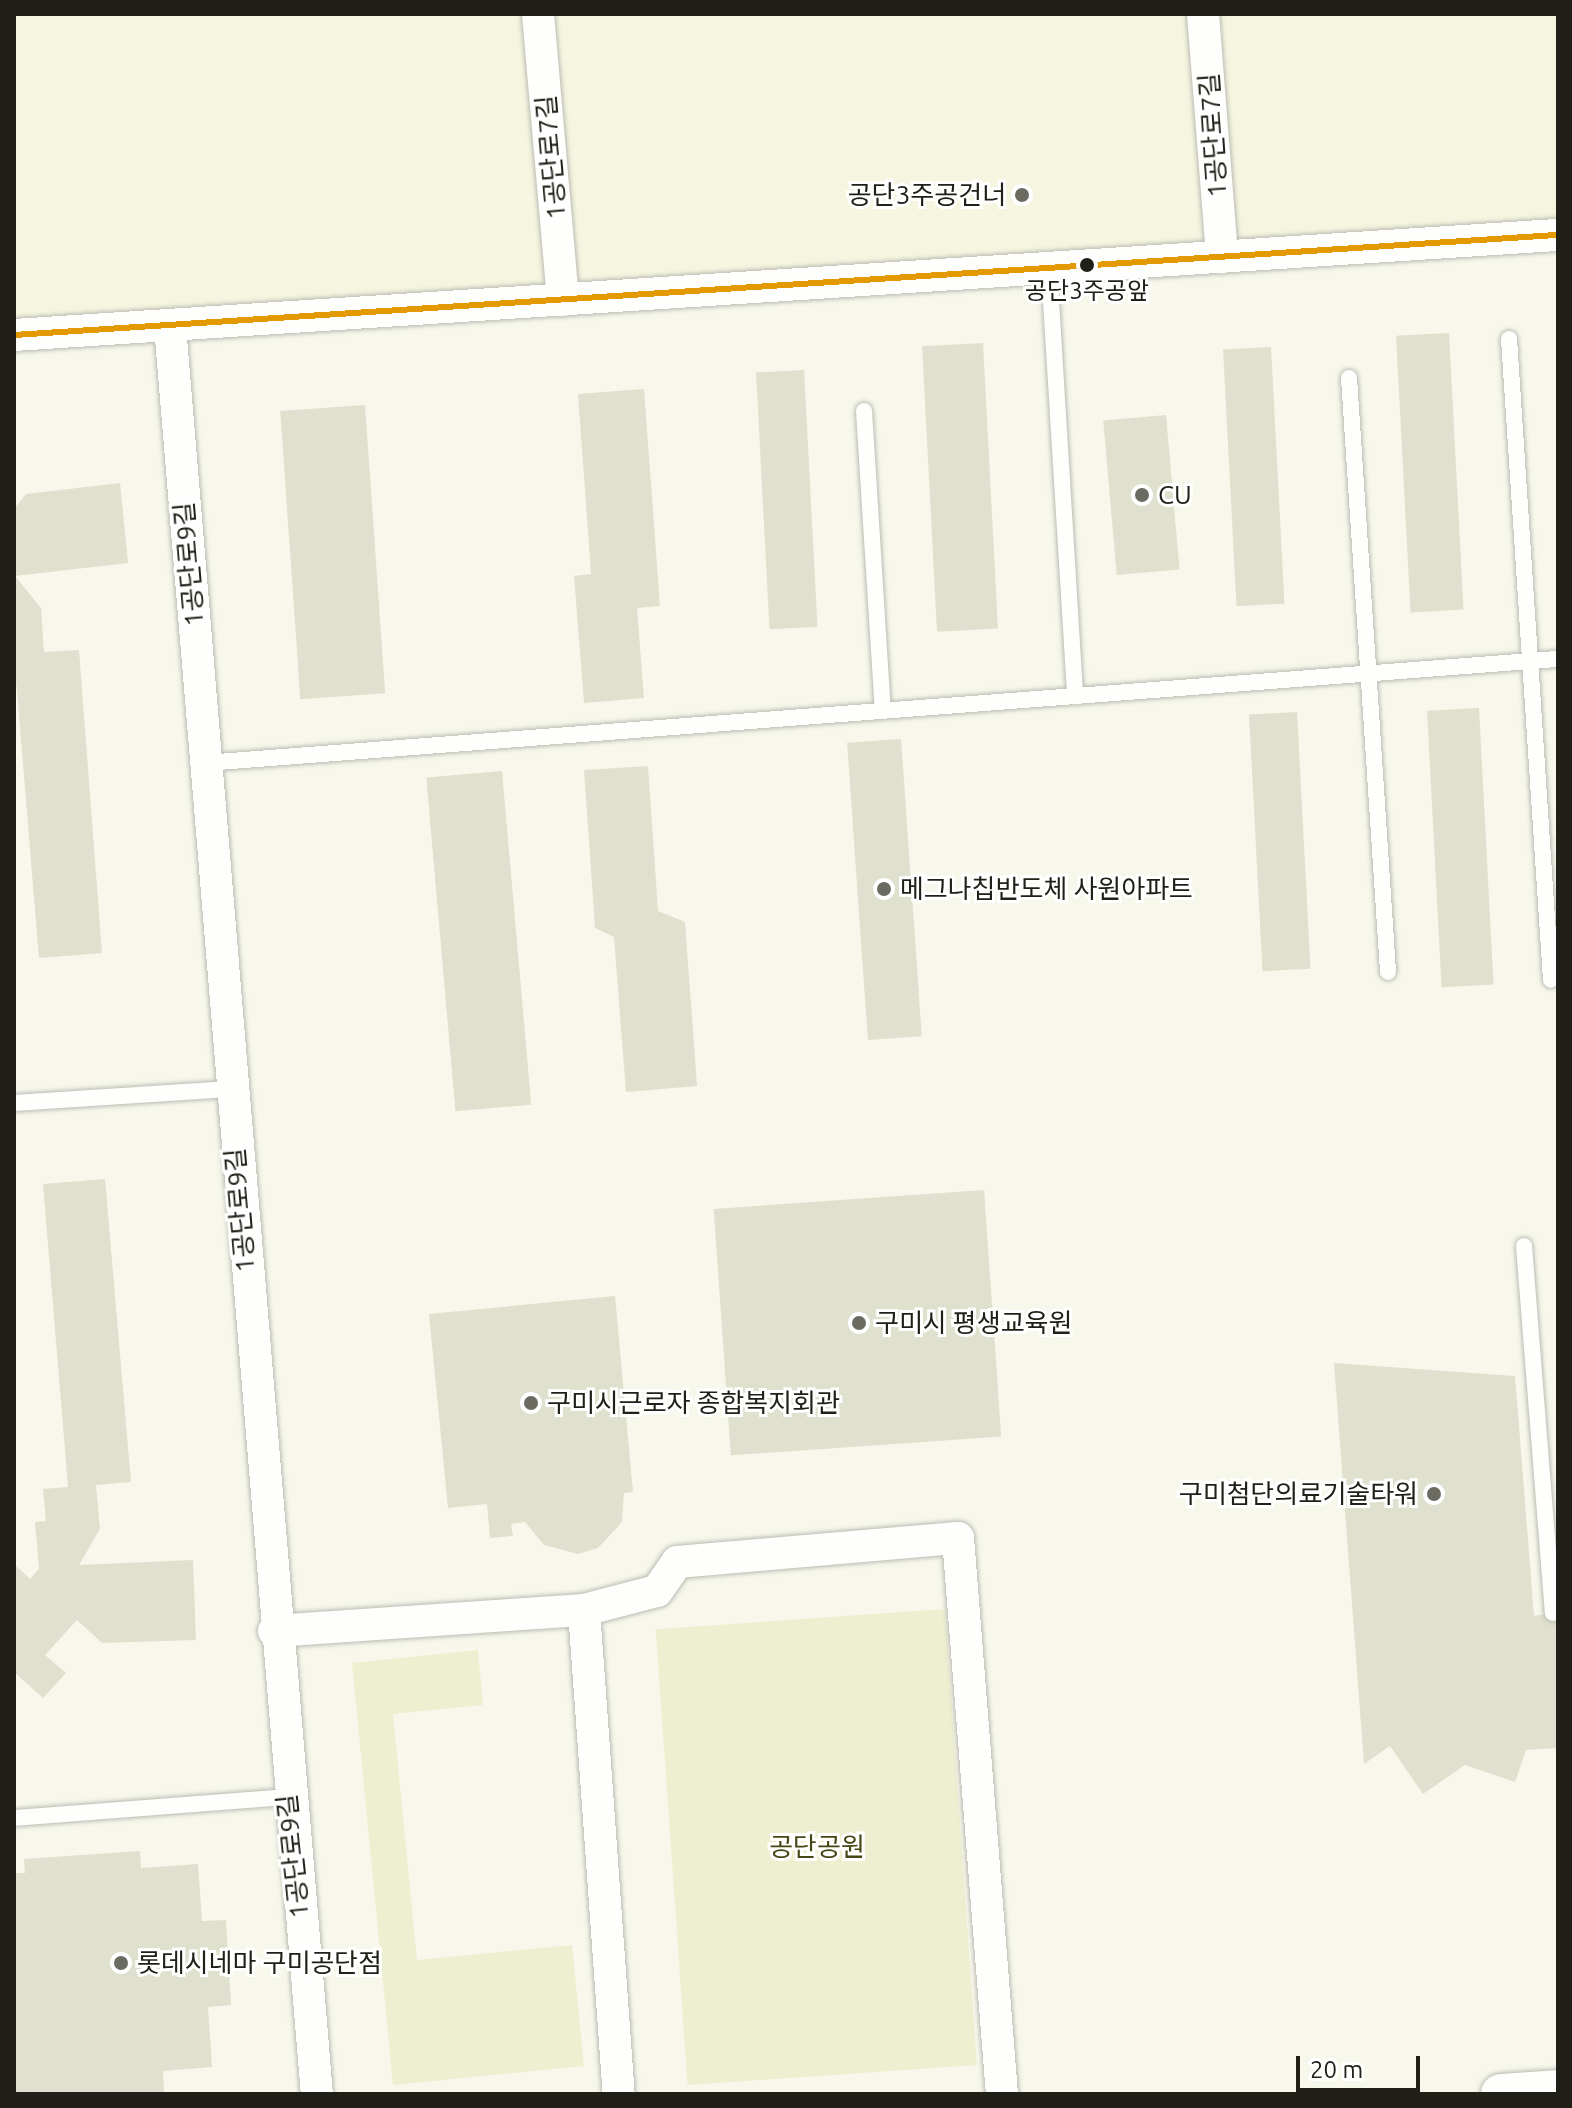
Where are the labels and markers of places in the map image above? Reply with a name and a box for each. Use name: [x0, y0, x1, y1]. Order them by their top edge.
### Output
place label: 공단3주공건너: [848, 179, 1006, 211]
marker: 공단3주공건너: [1013, 186, 1031, 204]
marker: 공단3주공앞: [1079, 257, 1095, 273]
place label: 공단3주공앞: [1025, 277, 1149, 305]
place label: CU: [1158, 479, 1192, 511]
marker: CU: [1133, 486, 1151, 504]
place label: 메그나칩반도체 사원아파트: [900, 873, 1193, 905]
marker: 메그나칩반도체 사원아파트: [875, 880, 893, 898]
place label: 구미시 평생교육원: [875, 1307, 1072, 1339]
marker: 구미시 평생교육원: [850, 1314, 868, 1332]
place label: 구미시근로자 종합복지회관: [547, 1387, 840, 1419]
marker: 구미시근로자 종합복지회관: [522, 1394, 540, 1412]
place label: 구미첨단의료기술타워: [1179, 1478, 1418, 1510]
marker: 구미첨단의료기술타워: [1425, 1485, 1443, 1503]
place label: 롯데시네마 구미공단점: [137, 1947, 382, 1979]
marker: 롯데시네마 구미공단점: [112, 1954, 130, 1972]

